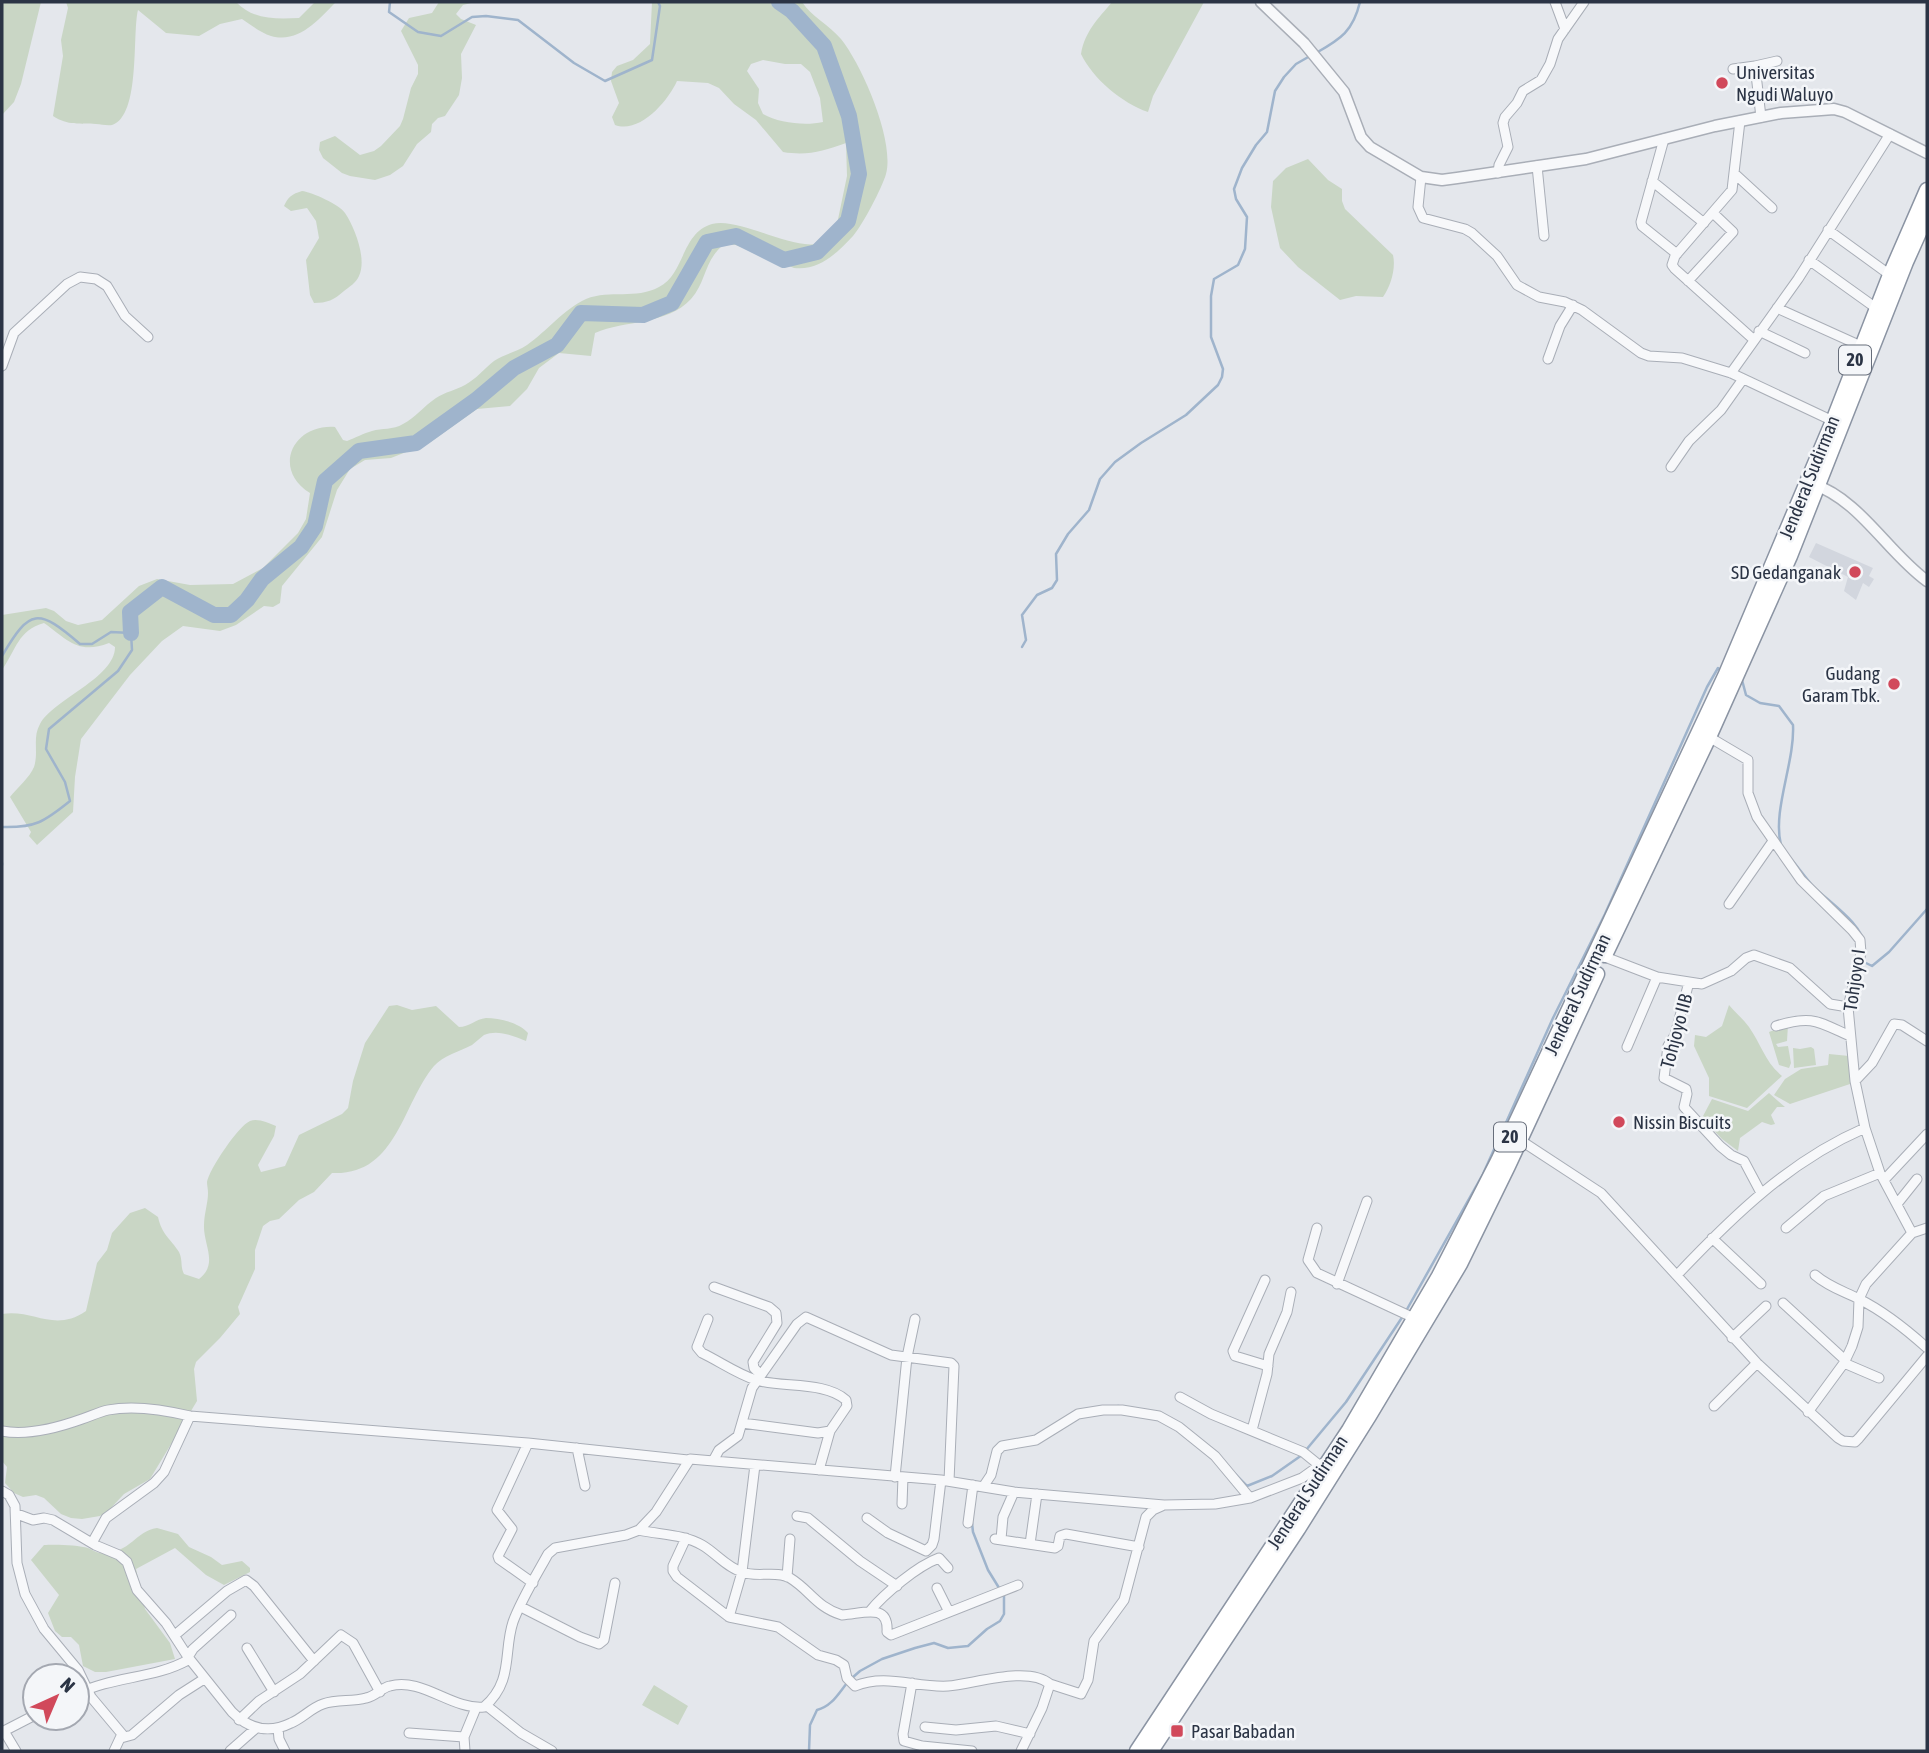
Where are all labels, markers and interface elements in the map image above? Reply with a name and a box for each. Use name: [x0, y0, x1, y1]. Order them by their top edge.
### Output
place label: Universitas Ngudi Waluyo: [1736, 61, 1833, 105]
marker: Universitas Ngudi Waluyo: [1714, 75, 1730, 91]
road number: 20: [1839, 346, 1871, 374]
street label: Jenderal Sudirman: [1774, 412, 1844, 542]
place label: SD Gedanganak: [1731, 561, 1842, 583]
marker: SD Gedanganak: [1847, 564, 1863, 580]
place label: Gudang Garam Tbk.: [1802, 662, 1881, 706]
marker: Gudang Garam Tbk.: [1886, 676, 1902, 692]
street label: Jenderal Sudirman: [1539, 930, 1615, 1058]
street label: Tohjoyo I: [1839, 948, 1869, 1012]
street label: Tohjoyo IIB: [1655, 991, 1697, 1071]
place label: Nissin Biscuits: [1633, 1111, 1731, 1133]
marker: Nissin Biscuits: [1611, 1114, 1627, 1130]
road number: 20: [1494, 1122, 1526, 1152]
street label: Jenderal Sudirman: [1262, 1431, 1352, 1553]
north arrow: [21, 1662, 91, 1732]
text: N: [56, 1673, 79, 1697]
place label: Pasar Babadan: [1191, 1720, 1295, 1742]
marker: Pasar Babadan: [1169, 1723, 1185, 1739]

